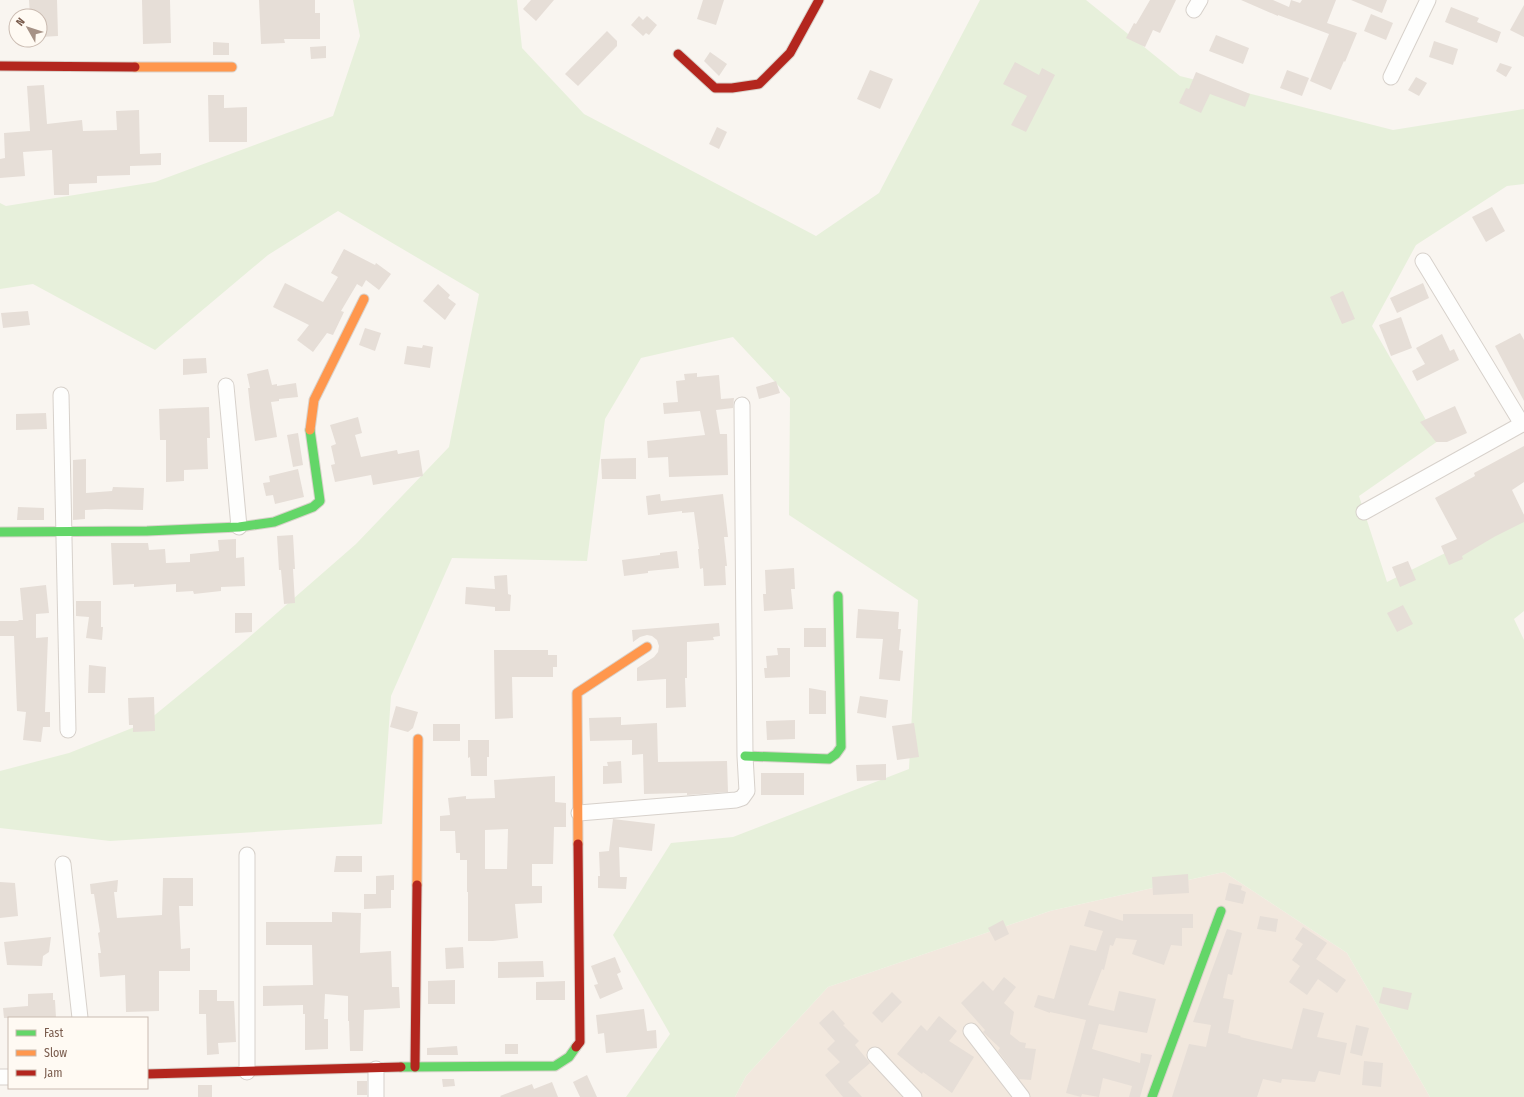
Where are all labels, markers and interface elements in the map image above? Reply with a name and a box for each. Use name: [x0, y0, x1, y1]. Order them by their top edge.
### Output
north arrow: [8, 8, 48, 48]
text: N: [13, 15, 28, 29]
legend: [8, 1017, 148, 1089]
text: Fast: [44, 1026, 63, 1040]
text: Slow: [44, 1046, 67, 1060]
text: Jam: [44, 1066, 62, 1080]

